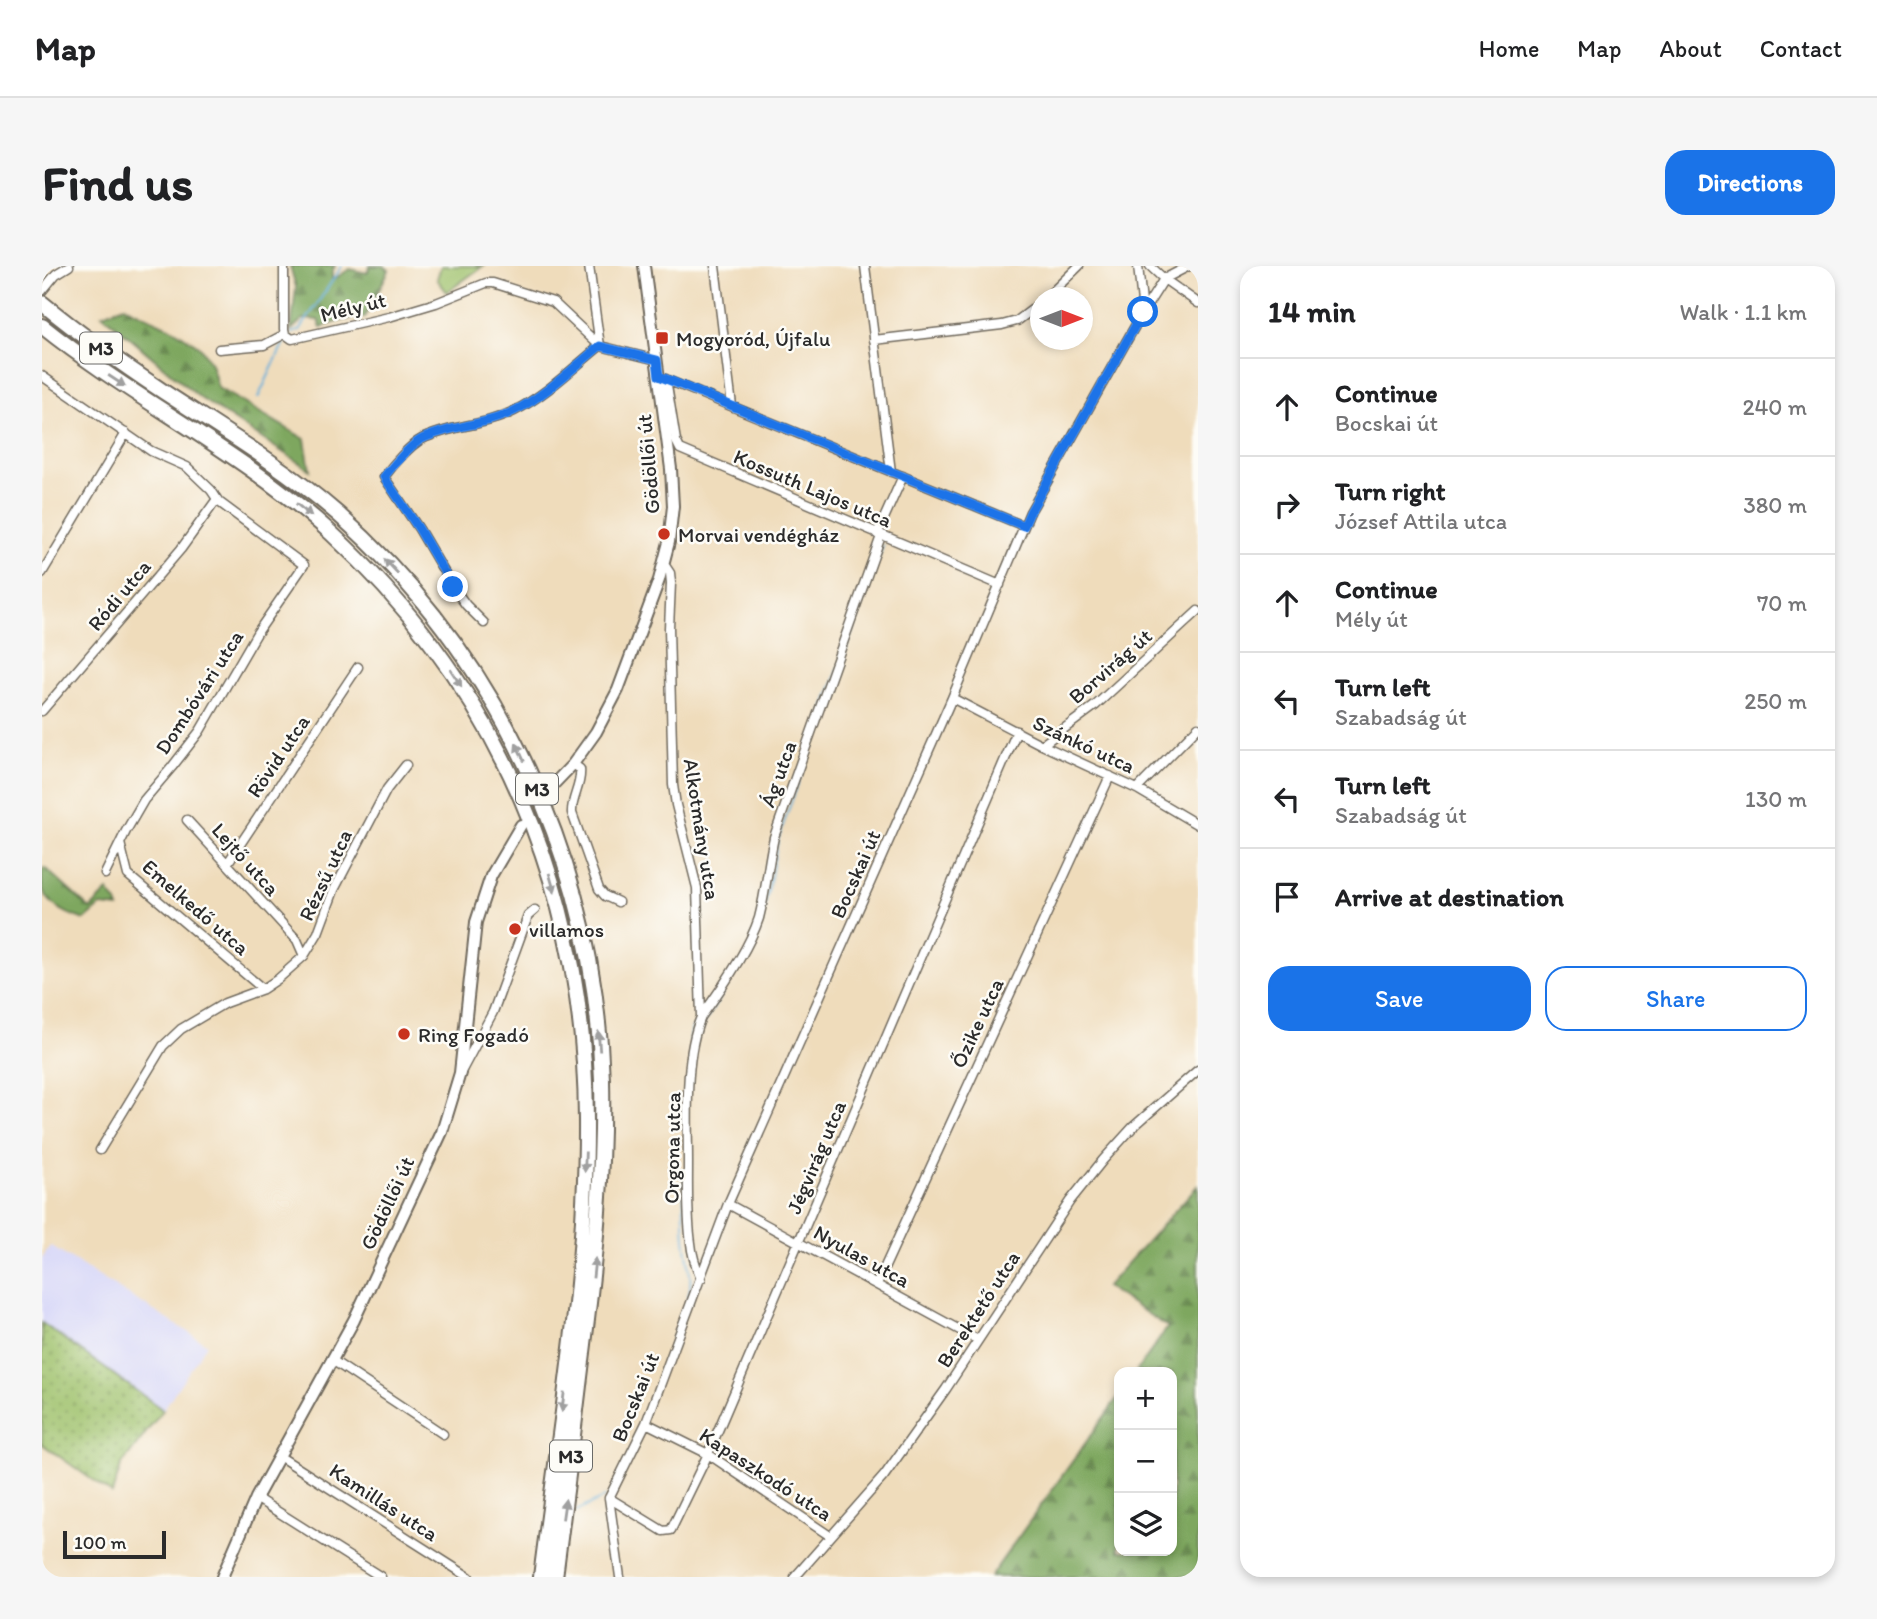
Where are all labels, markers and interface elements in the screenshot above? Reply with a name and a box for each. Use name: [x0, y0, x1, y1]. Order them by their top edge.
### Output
text: Map: [35, 29, 96, 68]
text: Home: [1479, 34, 1539, 63]
text: Map: [1577, 34, 1621, 63]
text: About: [1659, 34, 1722, 63]
text: Contact: [1760, 34, 1842, 63]
button: Directions: [1665, 150, 1835, 215]
text: Find us: [42, 153, 193, 212]
street label: Mély út: [318, 287, 388, 327]
north arrow: [1030, 287, 1093, 350]
text: 14 min: [1268, 293, 1356, 330]
route start: [1127, 296, 1158, 327]
text: Walk · 1.1 km: [1679, 298, 1807, 326]
place label: Mogyoród, Újfalu: [676, 326, 830, 351]
marker: Mogyoród, Újfalu: [654, 330, 670, 346]
road number: M3: [80, 332, 122, 363]
one-way arrow: [107, 375, 126, 388]
text: Continue: [1335, 377, 1438, 409]
icon: ahead: [1268, 388, 1306, 426]
text: 240 m: [1742, 393, 1807, 421]
text: Bocskai út: [1335, 409, 1438, 437]
street label: Gödöllői út: [631, 413, 665, 515]
street label: Kossuth Lajos utca: [730, 443, 896, 533]
text: Turn right: [1335, 475, 1446, 507]
icon: right: [1268, 486, 1306, 524]
text: 380 m: [1743, 491, 1807, 519]
one-way arrow: [295, 502, 313, 517]
text: József Attila utca: [1335, 507, 1507, 535]
place label: Morvai vendégház: [678, 522, 840, 547]
marker: Morvai vendégház: [656, 526, 672, 542]
street label: Ródi utca: [82, 554, 156, 636]
one-way arrow: [383, 557, 399, 575]
route end: [437, 571, 468, 602]
text: Continue: [1335, 573, 1438, 605]
icon: ahead: [1268, 584, 1306, 622]
text: 70 m: [1757, 589, 1807, 617]
text: Mély út: [1335, 605, 1408, 633]
street label: Borvirág út: [1063, 623, 1157, 709]
street label: Dombóvári utca: [150, 625, 249, 759]
one-way arrow: [449, 669, 463, 687]
text: Turn left: [1335, 671, 1431, 703]
icon: left: [1268, 682, 1306, 720]
text: 250 m: [1744, 687, 1807, 715]
text: Szabadság út: [1335, 703, 1467, 731]
street label: Rövid utca: [241, 710, 315, 802]
street label: Szánkó utca: [1029, 710, 1139, 778]
street label: Ág utca: [755, 737, 801, 811]
one-way arrow: [515, 742, 526, 762]
street label: Alkotmány utca: [679, 757, 725, 901]
text: Turn left: [1335, 769, 1431, 801]
road number: M3: [516, 774, 558, 804]
icon: left: [1268, 780, 1306, 818]
text: 130 m: [1745, 785, 1807, 813]
text: Szabadság út: [1335, 801, 1467, 829]
street label: Lejtő utca: [207, 817, 285, 901]
street label: Rézsű utca: [293, 825, 357, 925]
street label: Bocskai út: [824, 826, 886, 922]
street label: Emelkedő utca: [137, 854, 255, 960]
one-way arrow: [548, 873, 558, 894]
icon: arrive: [1268, 878, 1306, 916]
text: Arrive at destination: [1335, 881, 1564, 913]
place label: villamos: [529, 917, 604, 942]
marker: villamos: [507, 921, 523, 937]
button: Save: [1268, 966, 1531, 1031]
button: Share: [1545, 966, 1807, 1031]
street label: Őzike utca: [945, 974, 1009, 1072]
place label: Ring Fogadó: [418, 1022, 529, 1047]
marker: Ring Fogadó: [396, 1026, 412, 1042]
one-way arrow: [593, 1029, 604, 1051]
street label: Orgona utca: [659, 1092, 685, 1204]
street label: Jégvirág utca: [781, 1097, 851, 1217]
one-way arrow: [580, 1151, 591, 1173]
street label: Gödöllői út: [355, 1152, 419, 1254]
street label: Nyulas utca: [810, 1219, 915, 1293]
street label: Berektető utca: [931, 1246, 1025, 1372]
one-way arrow: [588, 1257, 599, 1279]
street label: Bocskai út: [606, 1349, 664, 1445]
map controls: [1114, 1367, 1177, 1556]
button: +: [1114, 1367, 1177, 1430]
one-way arrow: [558, 1392, 569, 1414]
street label: Kapaszkodó utca: [695, 1422, 837, 1526]
button: −: [1114, 1430, 1177, 1493]
road number: M3: [550, 1440, 592, 1472]
street label: Kamillás utca: [325, 1458, 443, 1546]
button: layers: [1114, 1493, 1177, 1556]
one-way arrow: [558, 1498, 569, 1520]
scale bar: [63, 1528, 166, 1560]
text: 100 m: [74, 1531, 126, 1554]

